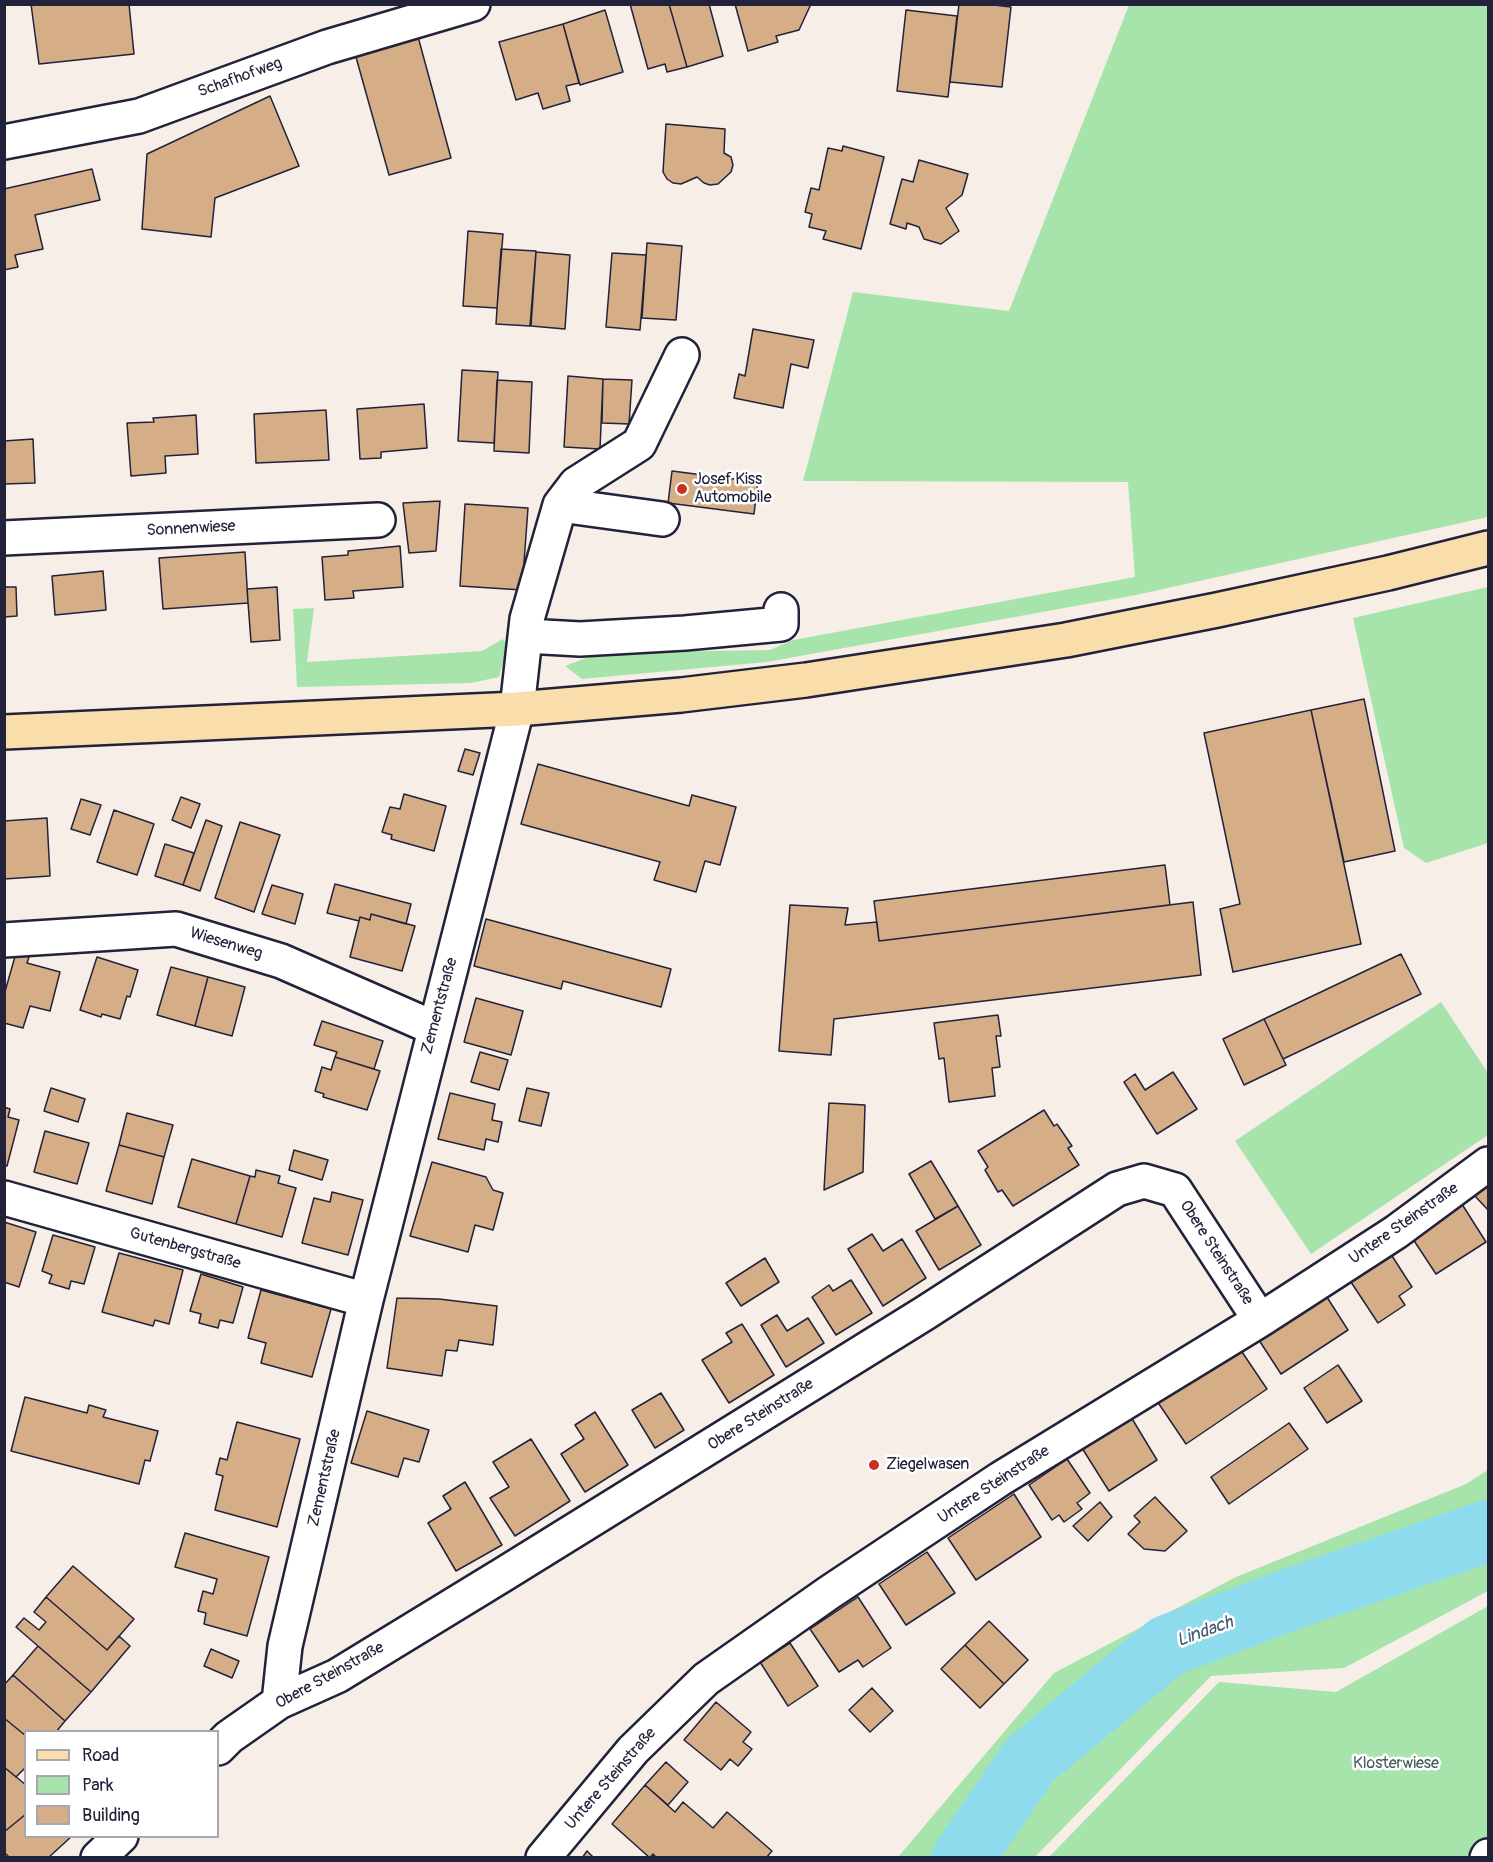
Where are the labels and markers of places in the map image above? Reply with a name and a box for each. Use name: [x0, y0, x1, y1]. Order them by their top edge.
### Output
place label: Josef Kiss Automobile: [694, 470, 772, 508]
marker: Josef Kiss Automobile: [675, 482, 689, 496]
place label: Ziegelwasen: [886, 1455, 969, 1475]
marker: Ziegelwasen: [867, 1458, 881, 1472]

